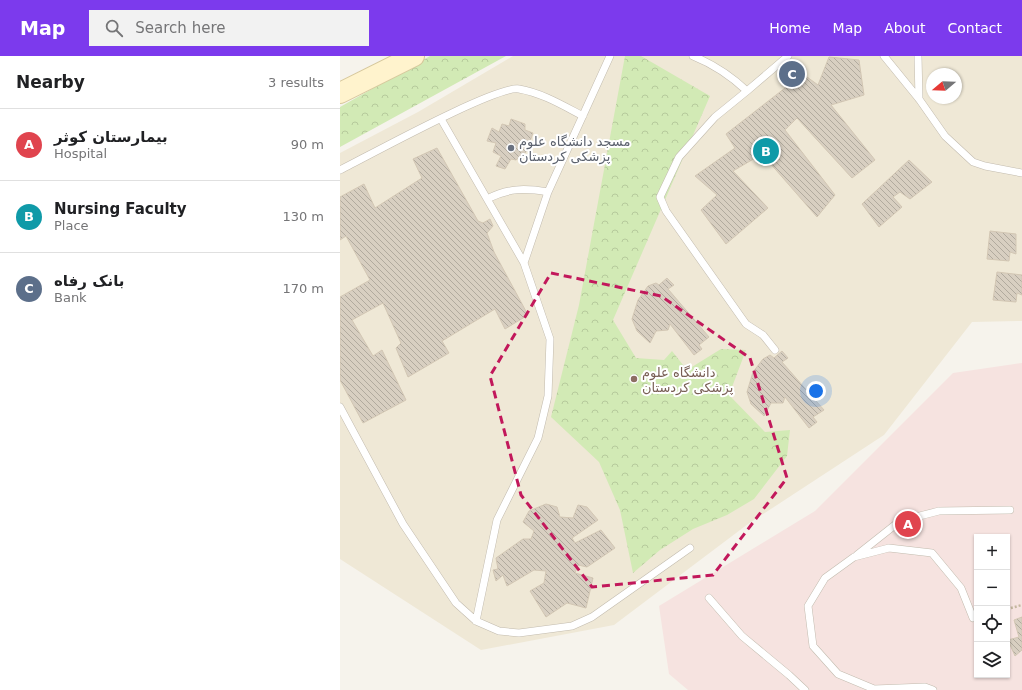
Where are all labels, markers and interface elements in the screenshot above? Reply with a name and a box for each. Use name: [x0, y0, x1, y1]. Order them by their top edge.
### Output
search box: [89, 10, 369, 46]
text: Map: [20, 17, 65, 39]
icon: search: [103, 17, 125, 39]
text: Search here: [135, 19, 225, 37]
text: Home: [769, 20, 811, 36]
text: Map: [833, 20, 862, 36]
text: About: [884, 20, 926, 36]
text: Contact: [948, 20, 1002, 36]
pin: C: [779, 59, 805, 89]
north arrow: [926, 68, 962, 104]
text: Nearby: [16, 72, 85, 92]
text: 3 results: [268, 75, 324, 90]
text: بیمارستان کوثر: [54, 128, 168, 146]
place label: مسجد دانشگاه علوم پزشکی کردستان: [519, 134, 630, 165]
pin: B: [753, 136, 779, 166]
text: A: [24, 137, 34, 152]
text: 90 m: [291, 137, 324, 152]
marker: مسجد دانشگاه علوم پزشکی کردستان: [506, 143, 516, 153]
text: Hospital: [54, 146, 107, 161]
text: Nursing Faculty: [54, 200, 187, 218]
text: B: [24, 209, 34, 224]
text: 130 m: [282, 209, 324, 224]
text: Place: [54, 218, 89, 233]
text: بانک رفاه: [54, 272, 124, 290]
text: C: [24, 281, 34, 296]
text: 170 m: [282, 281, 324, 296]
text: Bank: [54, 290, 87, 305]
place label: دانشگاه علوم پزشکی کردستان: [642, 365, 734, 396]
marker: دانشگاه علوم پزشکی کردستان: [629, 374, 639, 384]
your location: [806, 381, 826, 401]
pin: A: [895, 509, 921, 539]
map controls: [974, 534, 1010, 678]
button: +: [974, 534, 1010, 570]
button: −: [974, 570, 1010, 606]
button: locate: [974, 606, 1010, 642]
button: layers: [974, 642, 1010, 678]

